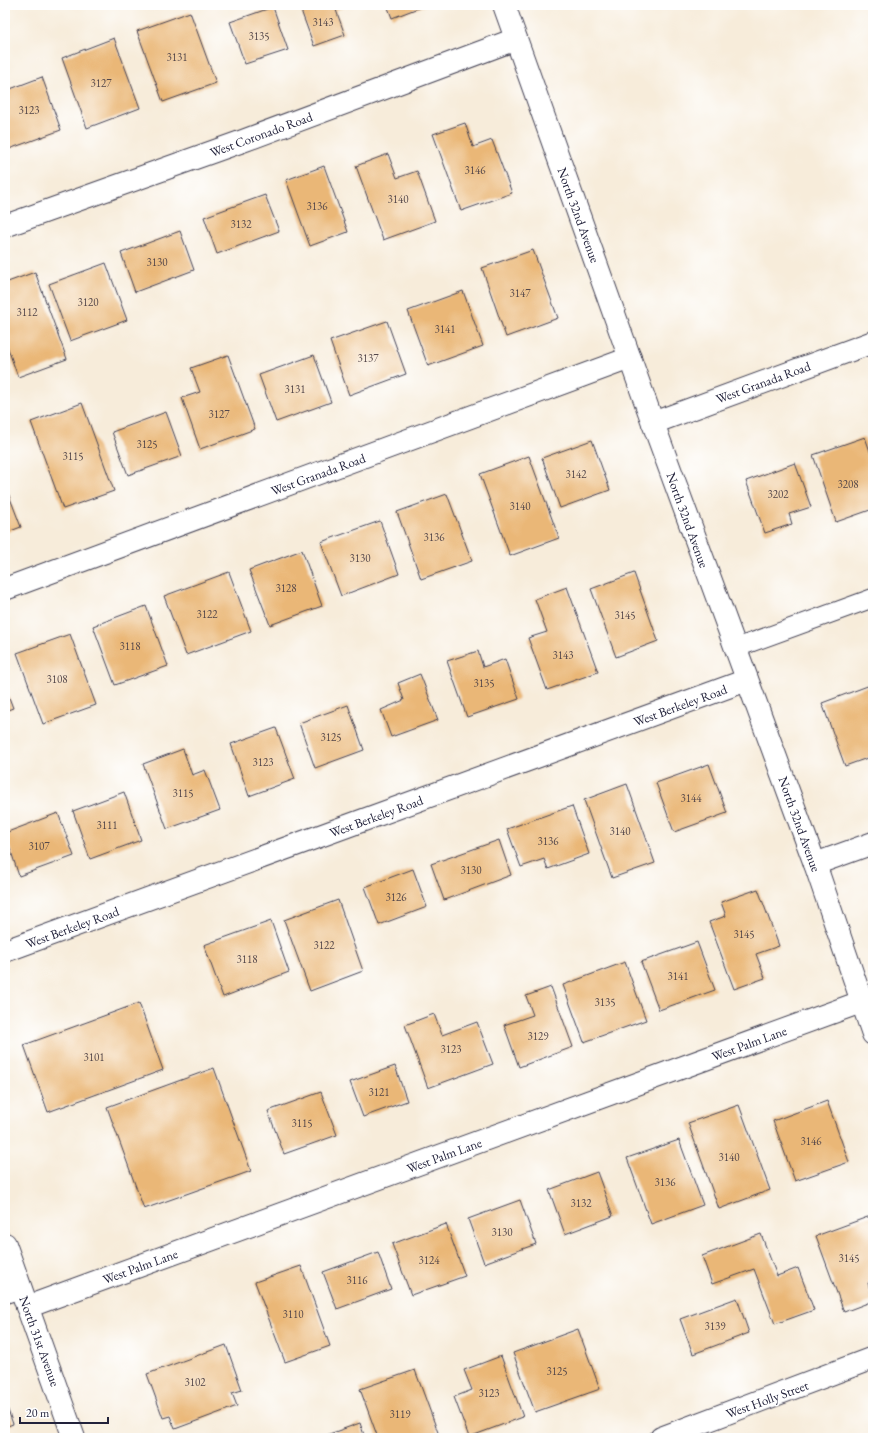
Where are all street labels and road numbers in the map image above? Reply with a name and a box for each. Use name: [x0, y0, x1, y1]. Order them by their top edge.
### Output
street label: West Coronado Road: [208, 108, 315, 161]
street label: North 32nd Avenue: [553, 165, 604, 265]
street label: West Granada Road: [714, 357, 813, 407]
street label: West Granada Road: [269, 449, 368, 499]
street label: North 32nd Avenue: [662, 470, 713, 570]
street label: West Berkeley Road: [631, 681, 730, 730]
street label: North 32nd Avenue: [774, 774, 825, 874]
street label: West Berkeley Road: [327, 792, 426, 841]
street label: West Berkeley Road: [23, 903, 122, 952]
street label: West Palm Lane: [709, 1022, 789, 1065]
street label: West Palm Lane: [404, 1134, 484, 1177]
street label: West Palm Lane: [100, 1245, 180, 1288]
street label: North 31st Avenue: [15, 1294, 64, 1389]
street label: West Holly Street: [724, 1377, 811, 1422]

